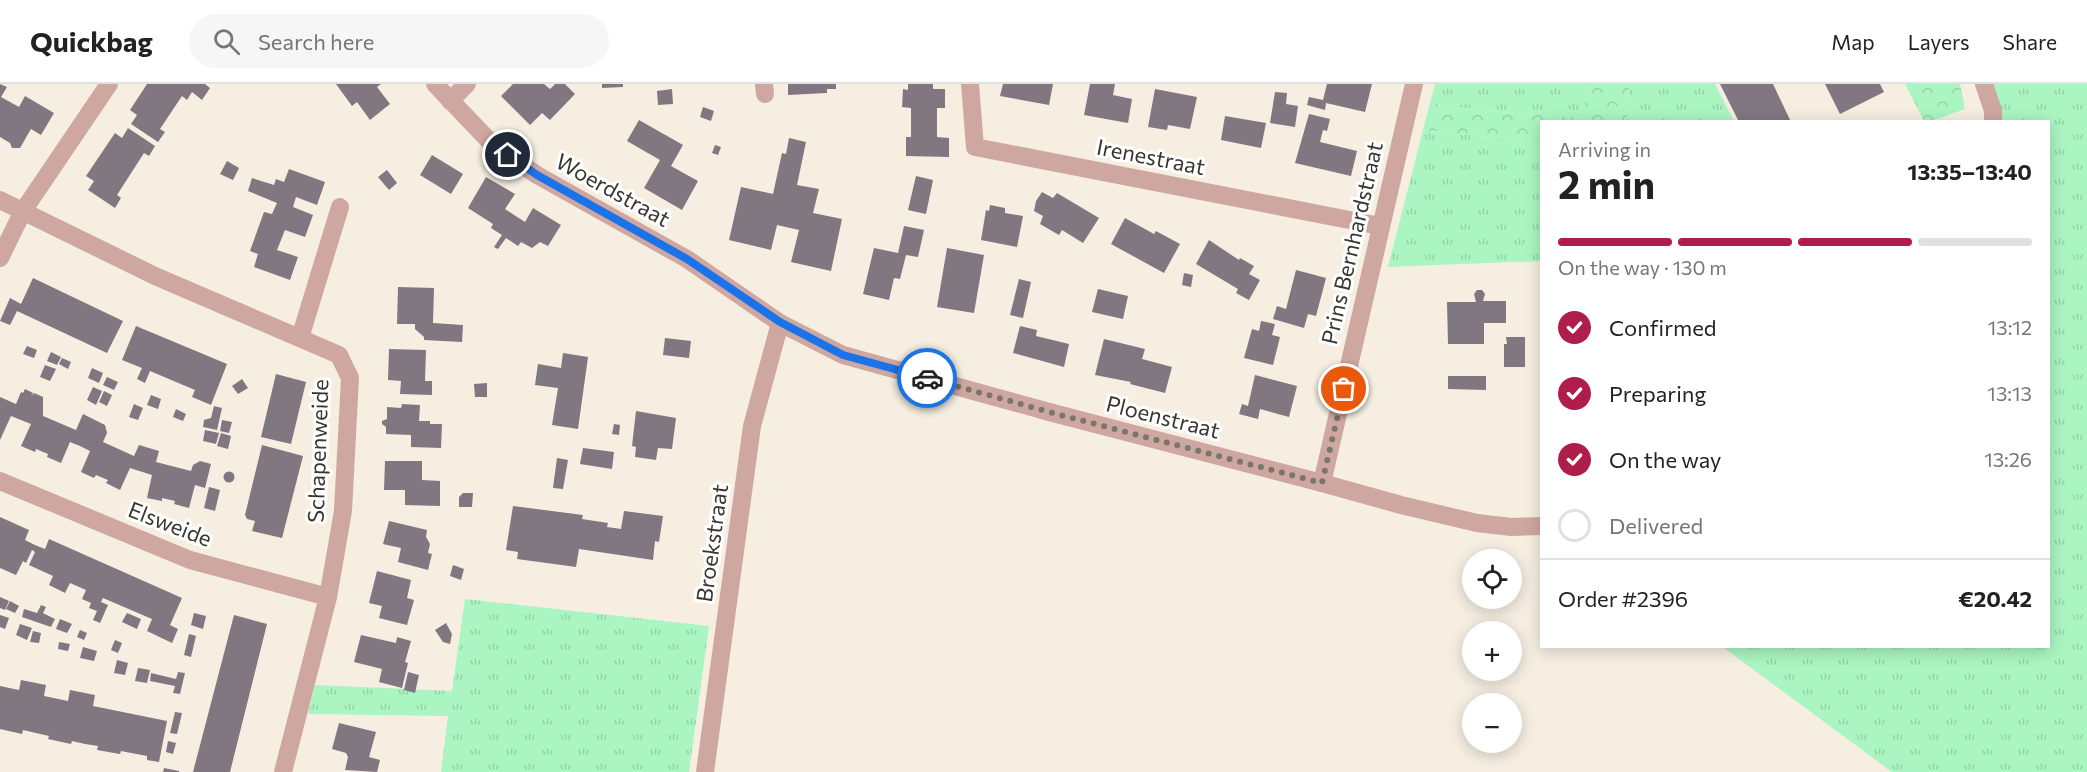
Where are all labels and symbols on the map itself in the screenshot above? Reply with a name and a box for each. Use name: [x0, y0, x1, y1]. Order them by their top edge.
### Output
pin: [482, 129, 533, 180]
street label: Irenestraat: [1095, 133, 1208, 180]
street label: Prins Bernhardstraat: [1315, 139, 1388, 347]
street label: Woerdstraat: [551, 147, 675, 232]
courier: [897, 348, 957, 408]
pin: [1318, 363, 1369, 414]
street label: Schapenweide: [302, 379, 333, 523]
street label: Ploenstraat: [1103, 389, 1223, 444]
street label: Broekstraat: [690, 482, 733, 604]
street label: Elsweide: [125, 495, 216, 552]

